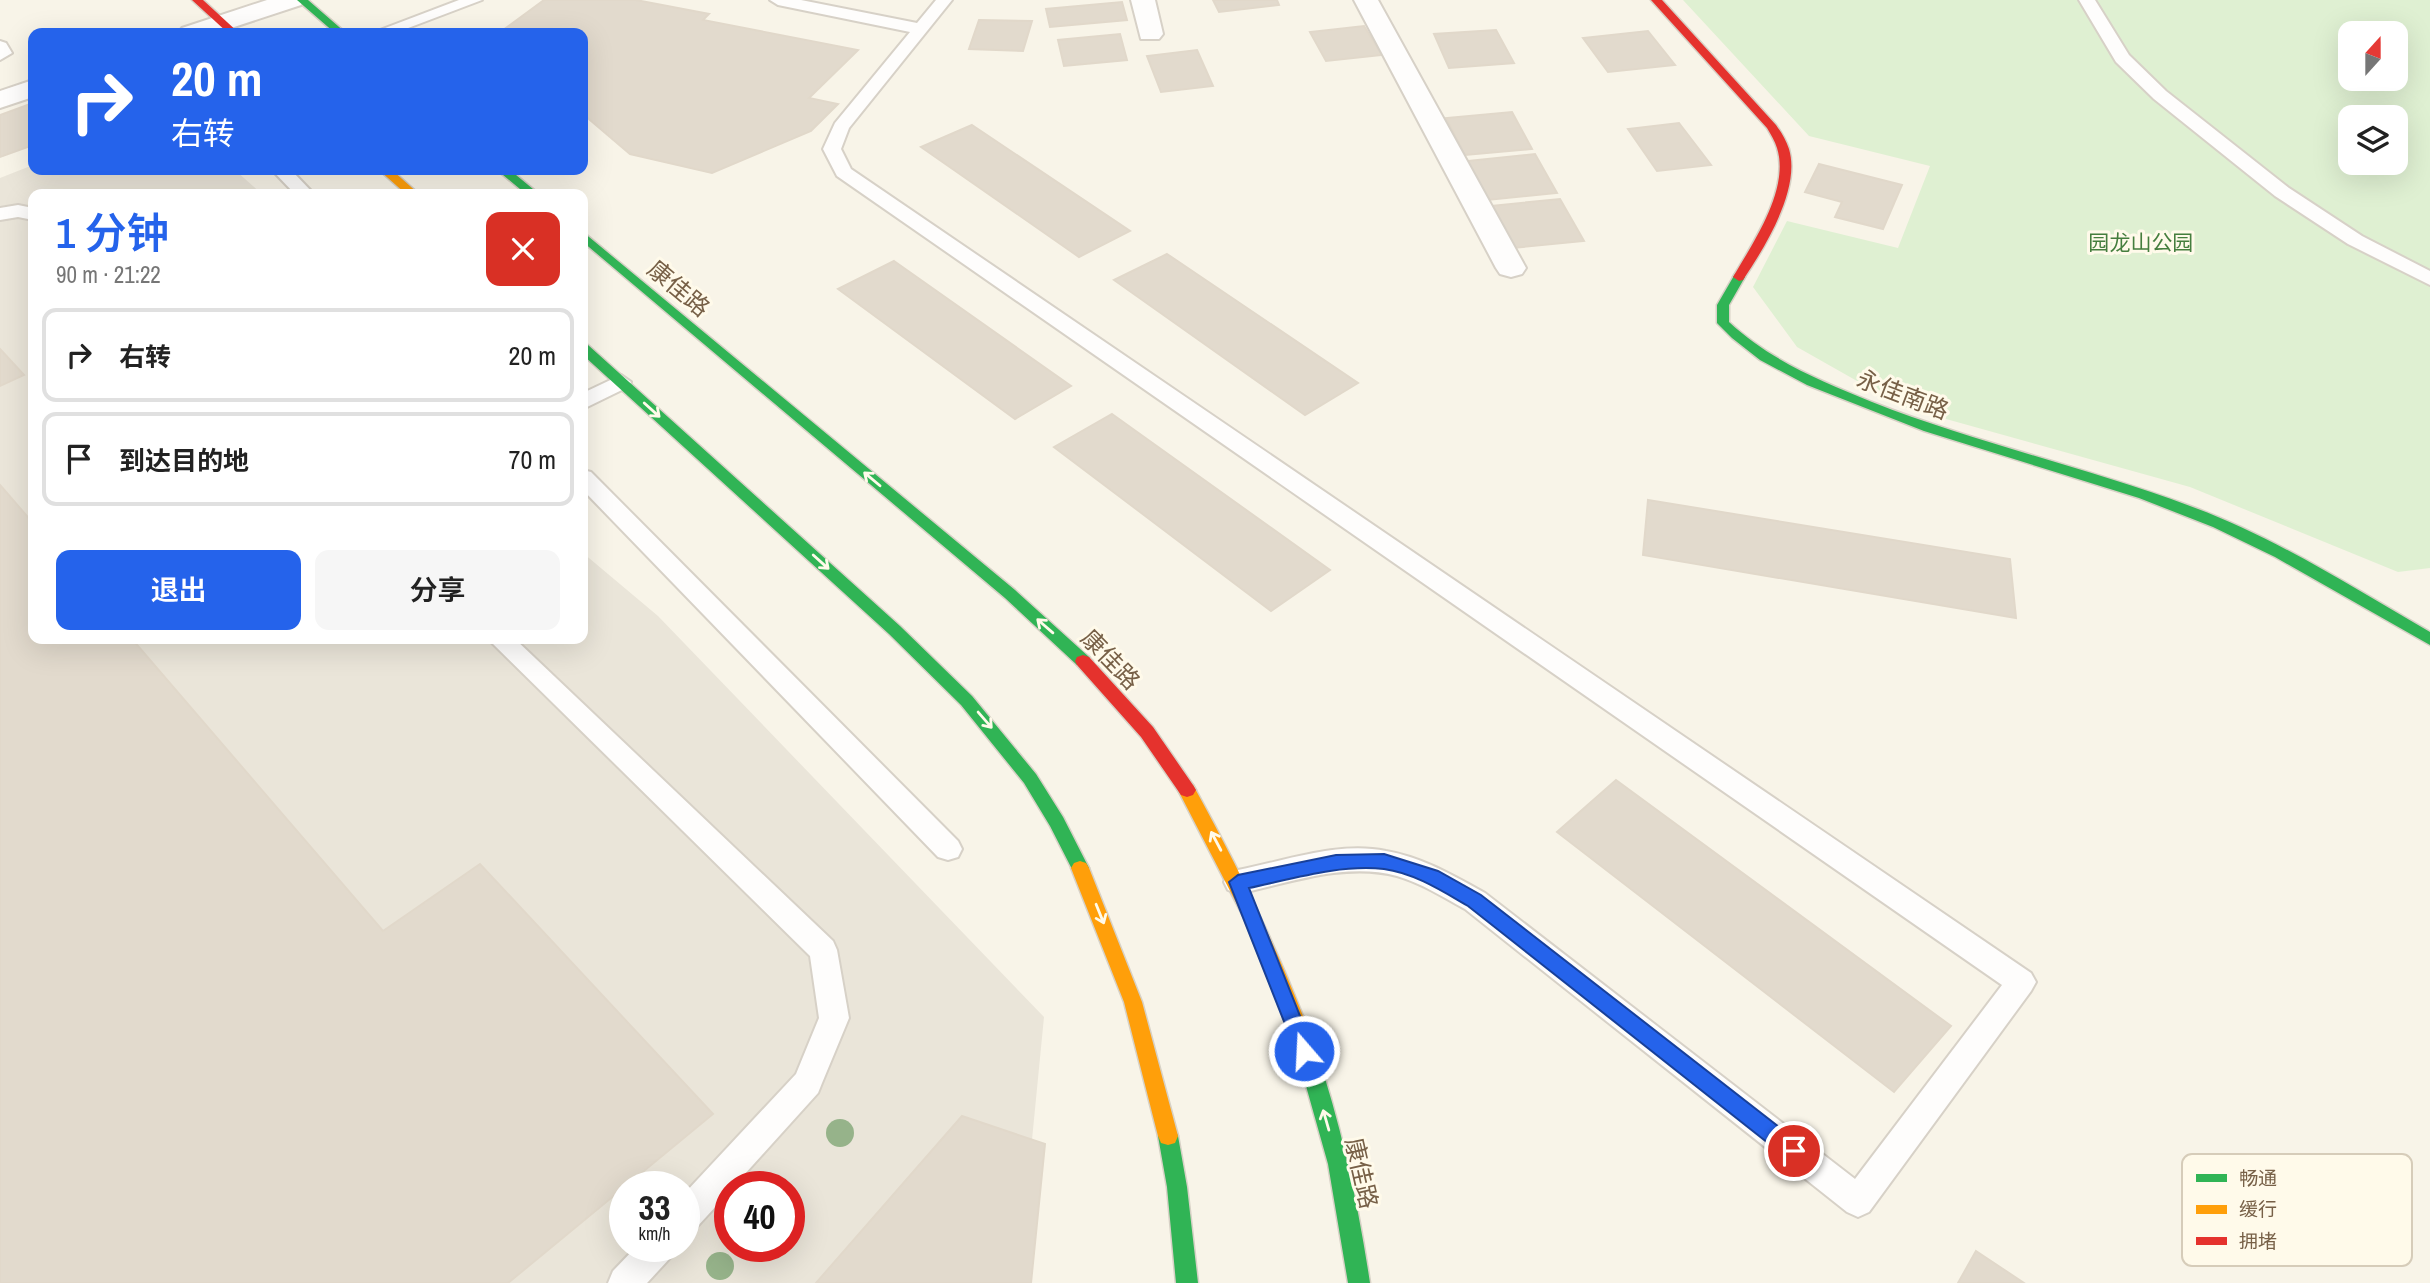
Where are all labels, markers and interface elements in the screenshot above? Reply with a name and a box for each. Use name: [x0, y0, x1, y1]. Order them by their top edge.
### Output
north arrow: [2338, 21, 2408, 91]
map controls: [2338, 21, 2408, 175]
text: 20 m: [171, 45, 263, 111]
icon: right: [56, 56, 147, 147]
button: layers: [2338, 105, 2408, 175]
text: 右转: [171, 112, 235, 155]
text: 1 分钟: [56, 205, 169, 261]
button: close: [486, 212, 560, 286]
park label: 园龙山公园: [2089, 228, 2194, 257]
street label: 康佳路: [641, 253, 717, 323]
text: 90 m · 21:22: [56, 259, 161, 290]
icon: right: [60, 336, 98, 374]
text: 20 m: [509, 338, 556, 373]
text: 右转: [119, 339, 171, 374]
street label: 永佳南路: [1852, 362, 1954, 426]
one-way arrow: [643, 402, 661, 418]
icon: arrive: [60, 440, 98, 478]
text: 70 m: [509, 442, 556, 477]
text: 到达目的地: [119, 443, 249, 478]
one-way arrow: [863, 471, 881, 487]
button: 退出: [56, 550, 301, 630]
button: 分享: [315, 550, 560, 630]
one-way arrow: [812, 554, 829, 571]
one-way arrow: [1037, 618, 1055, 634]
street label: 康佳路: [1074, 622, 1148, 696]
one-way arrow: [977, 711, 993, 729]
one-way arrow: [1209, 831, 1222, 852]
one-way arrow: [1095, 902, 1108, 924]
position arrow: [1267, 1014, 1341, 1088]
one-way arrow: [1319, 1110, 1332, 1132]
pin: [1764, 1121, 1824, 1181]
icon: arrive: [1775, 1132, 1813, 1170]
street label: 康佳路: [1338, 1134, 1386, 1212]
legend: [2182, 1154, 2412, 1266]
text: 畅通: [2239, 1165, 2277, 1191]
speed limit sign: 40: [714, 1171, 805, 1262]
text: 33: [639, 1184, 670, 1231]
text: 缓行: [2239, 1196, 2277, 1222]
text: km/h: [639, 1221, 671, 1246]
text: 拥堵: [2239, 1228, 2277, 1254]

